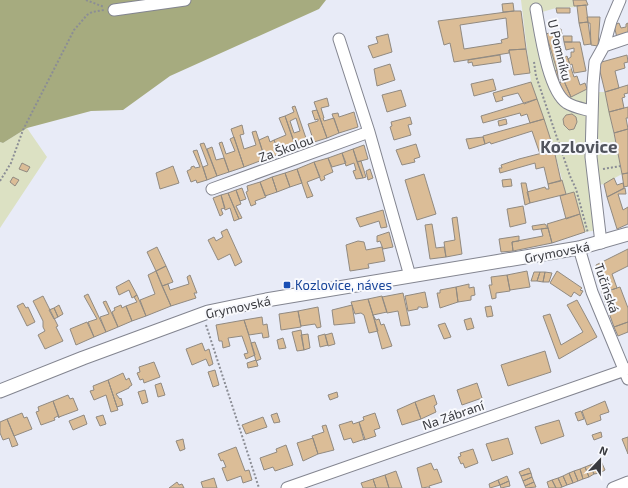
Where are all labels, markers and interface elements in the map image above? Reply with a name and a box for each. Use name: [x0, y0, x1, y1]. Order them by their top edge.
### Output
street label: U Pomníku: [545, 18, 575, 82]
street label: Za Školou: [256, 131, 316, 165]
district label: Kozlovice: [540, 136, 618, 156]
street label: Grymovská: [523, 238, 591, 266]
street label: Tučínská: [591, 261, 623, 315]
place label: Kozlovice, náves: [295, 277, 392, 293]
marker: Kozlovice, náves: [282, 280, 292, 290]
street label: Grymovská: [204, 292, 272, 322]
street label: Na Zábraní: [420, 397, 487, 433]
north arrow: [580, 440, 620, 480]
text: N: [598, 443, 610, 458]

